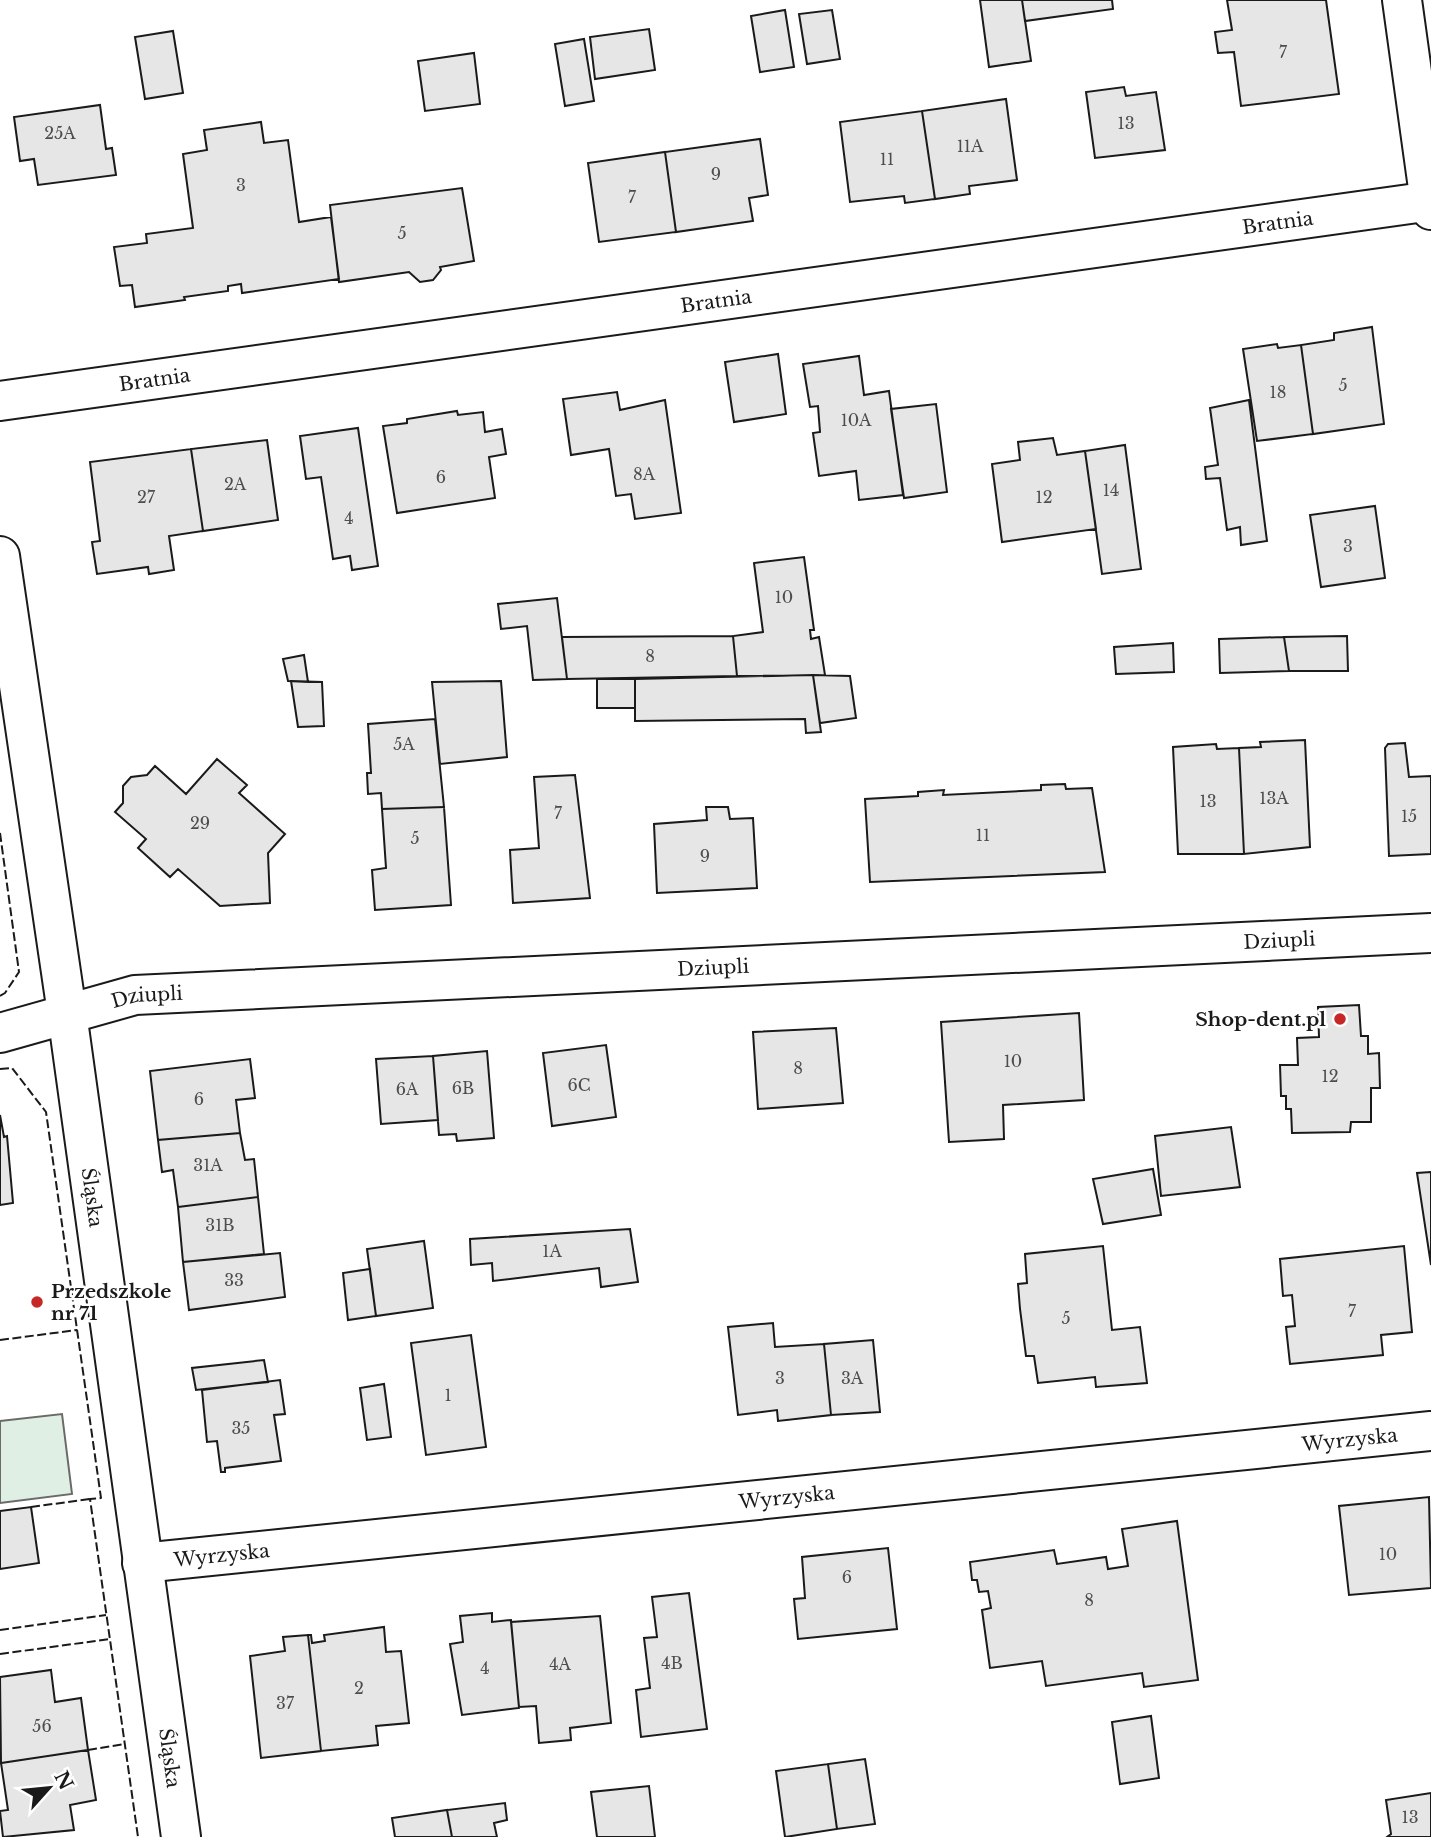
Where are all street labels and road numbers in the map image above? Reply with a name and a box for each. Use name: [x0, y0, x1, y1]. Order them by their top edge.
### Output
street label: Bratnia: [1241, 207, 1315, 239]
street label: Bratnia: [679, 285, 754, 318]
street label: Bratnia: [118, 364, 192, 396]
street label: Dziupli: [1243, 928, 1317, 954]
street label: Dziupli: [677, 955, 750, 981]
street label: Dziupli: [109, 982, 184, 1013]
street label: Śląska: [77, 1166, 108, 1229]
street label: Wyrzyska: [1300, 1423, 1399, 1456]
street label: Wyrzyska: [737, 1481, 836, 1514]
street label: Wyrzyska: [172, 1539, 271, 1572]
street label: Śląska: [154, 1727, 185, 1790]

